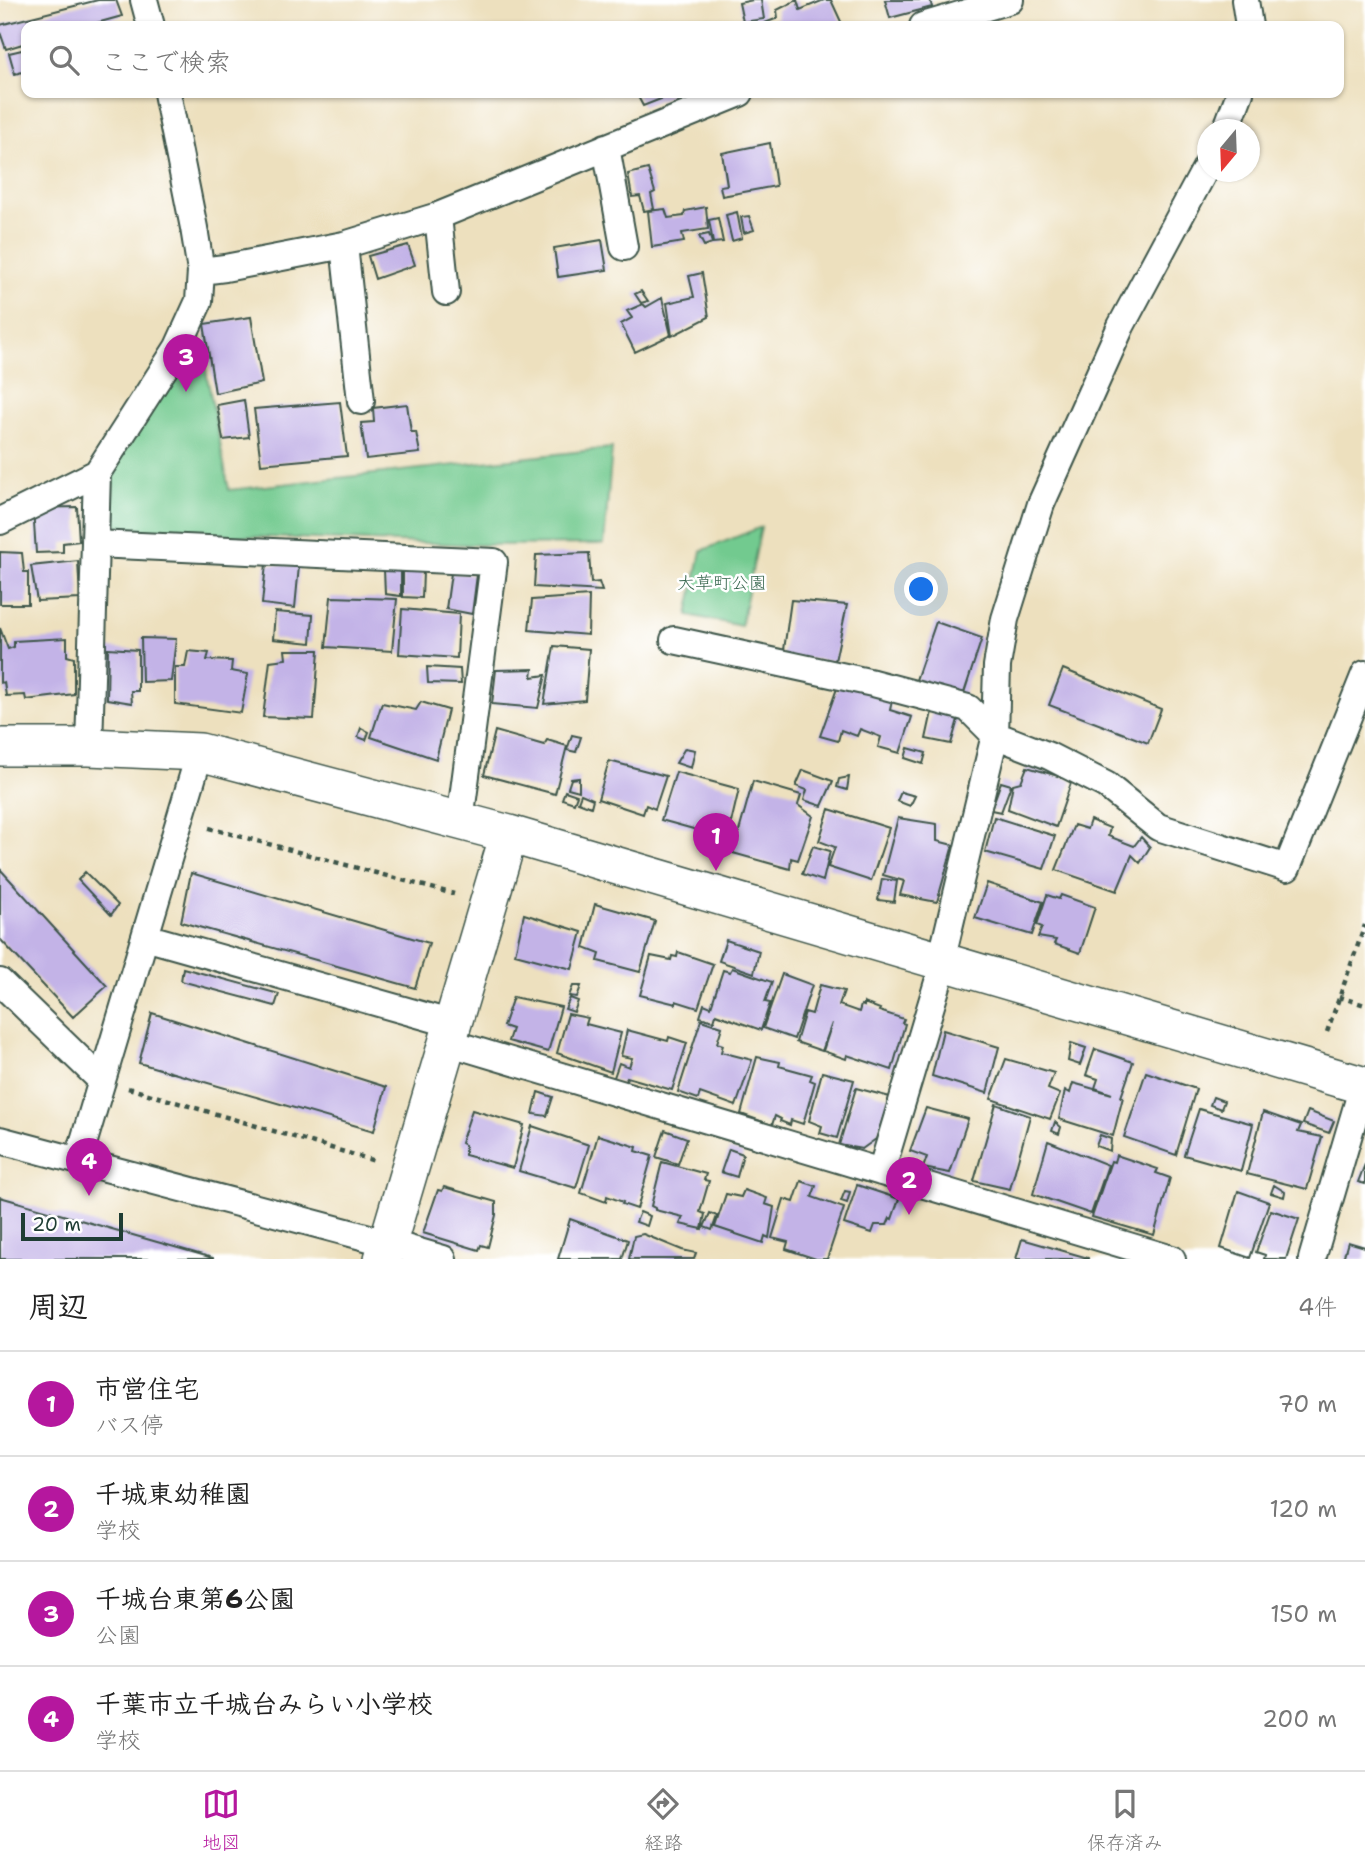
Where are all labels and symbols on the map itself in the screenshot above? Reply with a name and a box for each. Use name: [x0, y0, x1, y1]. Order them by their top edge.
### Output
north arrow: [1197, 119, 1260, 182]
pin: 3: [163, 334, 209, 392]
park label: 大草町公園: [677, 571, 767, 595]
your location: [904, 572, 938, 606]
pin: 1: [693, 813, 739, 871]
pin: 4: [66, 1138, 112, 1196]
pin: 2: [886, 1157, 932, 1215]
scale bar: [21, 1210, 122, 1242]

